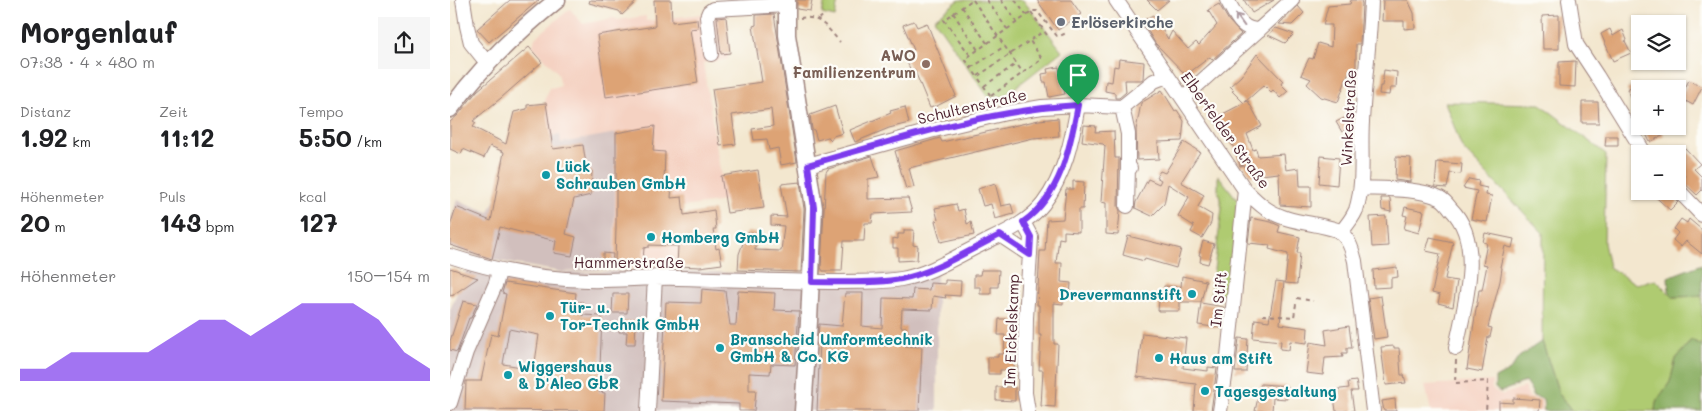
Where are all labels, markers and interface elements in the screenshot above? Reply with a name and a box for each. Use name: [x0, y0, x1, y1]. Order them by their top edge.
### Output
place label: Erlöserkirche: [1071, 12, 1174, 32]
one-way arrow: [1235, 13, 1245, 27]
text: Morgenlauf: [20, 14, 176, 50]
map controls: [1631, 15, 1686, 200]
button: layers: [1631, 15, 1686, 70]
marker: Erlöserkirche: [1055, 16, 1067, 28]
button: share: [378, 17, 430, 69]
place label: AWO Familienzentrum: [793, 45, 916, 82]
text: 07:38 · 4 × 480 m: [20, 51, 155, 72]
pin: [1057, 54, 1099, 105]
marker: AWO Familienzentrum: [920, 58, 932, 70]
icon: arrive: [1064, 61, 1092, 89]
street label: Elberfelder Straße: [1177, 68, 1275, 192]
street label: Winkelstraße: [1335, 69, 1361, 167]
button: +: [1631, 80, 1686, 135]
street label: Schultenstraße: [915, 84, 1029, 128]
text: Distanz: [20, 102, 71, 121]
text: Zeit: [159, 102, 188, 121]
text: Tempo: [299, 102, 343, 121]
text: 1.92: [20, 121, 68, 153]
text: 11:12: [159, 121, 214, 153]
text: 5:50: [299, 121, 352, 153]
text: km: [68, 132, 91, 151]
text: /km: [352, 132, 382, 151]
button: −: [1631, 145, 1686, 200]
place label: Lück Schrauben GmbH: [556, 156, 686, 193]
marker: Lück Schrauben GmbH: [540, 169, 552, 181]
text: Höhenmeter: [20, 187, 104, 206]
text: Puls: [159, 187, 186, 206]
text: kcal: [299, 187, 327, 206]
text: 20: [20, 206, 50, 238]
text: 143: [159, 206, 201, 238]
text: 127: [299, 206, 338, 238]
text: m: [50, 217, 66, 236]
text: bpm: [201, 217, 234, 236]
place label: Homberg GmbH: [661, 227, 780, 247]
marker: Homberg GmbH: [645, 231, 657, 243]
street label: Hammerstraße: [574, 252, 684, 272]
text: Höhenmeter: [20, 265, 116, 286]
text: 150–154 m: [347, 265, 430, 286]
street label: Im Stift: [1205, 270, 1231, 328]
street label: Im Eickelskamp: [999, 274, 1023, 386]
place label: Drevermannstift: [1059, 284, 1182, 304]
marker: Drevermannstift: [1186, 288, 1198, 300]
place label: Tür- u. Tor-Technik GmbH: [560, 297, 700, 334]
marker: Tür- u. Tor-Technik GmbH: [544, 310, 556, 322]
place label: Branscheid Umformtechnik GmbH & Co. KG: [730, 329, 933, 366]
marker: Branscheid Umformtechnik GmbH & Co. KG: [714, 342, 726, 354]
place label: Haus am Stift: [1169, 348, 1273, 368]
marker: Haus am Stift: [1153, 352, 1165, 364]
place label: Wiggershaus & D'Aleo GbR: [518, 356, 619, 393]
marker: Wiggershaus & D'Aleo GbR: [502, 369, 514, 381]
place label: Tagesgestaltung: [1215, 381, 1337, 401]
marker: Tagesgestaltung: [1199, 385, 1211, 397]

